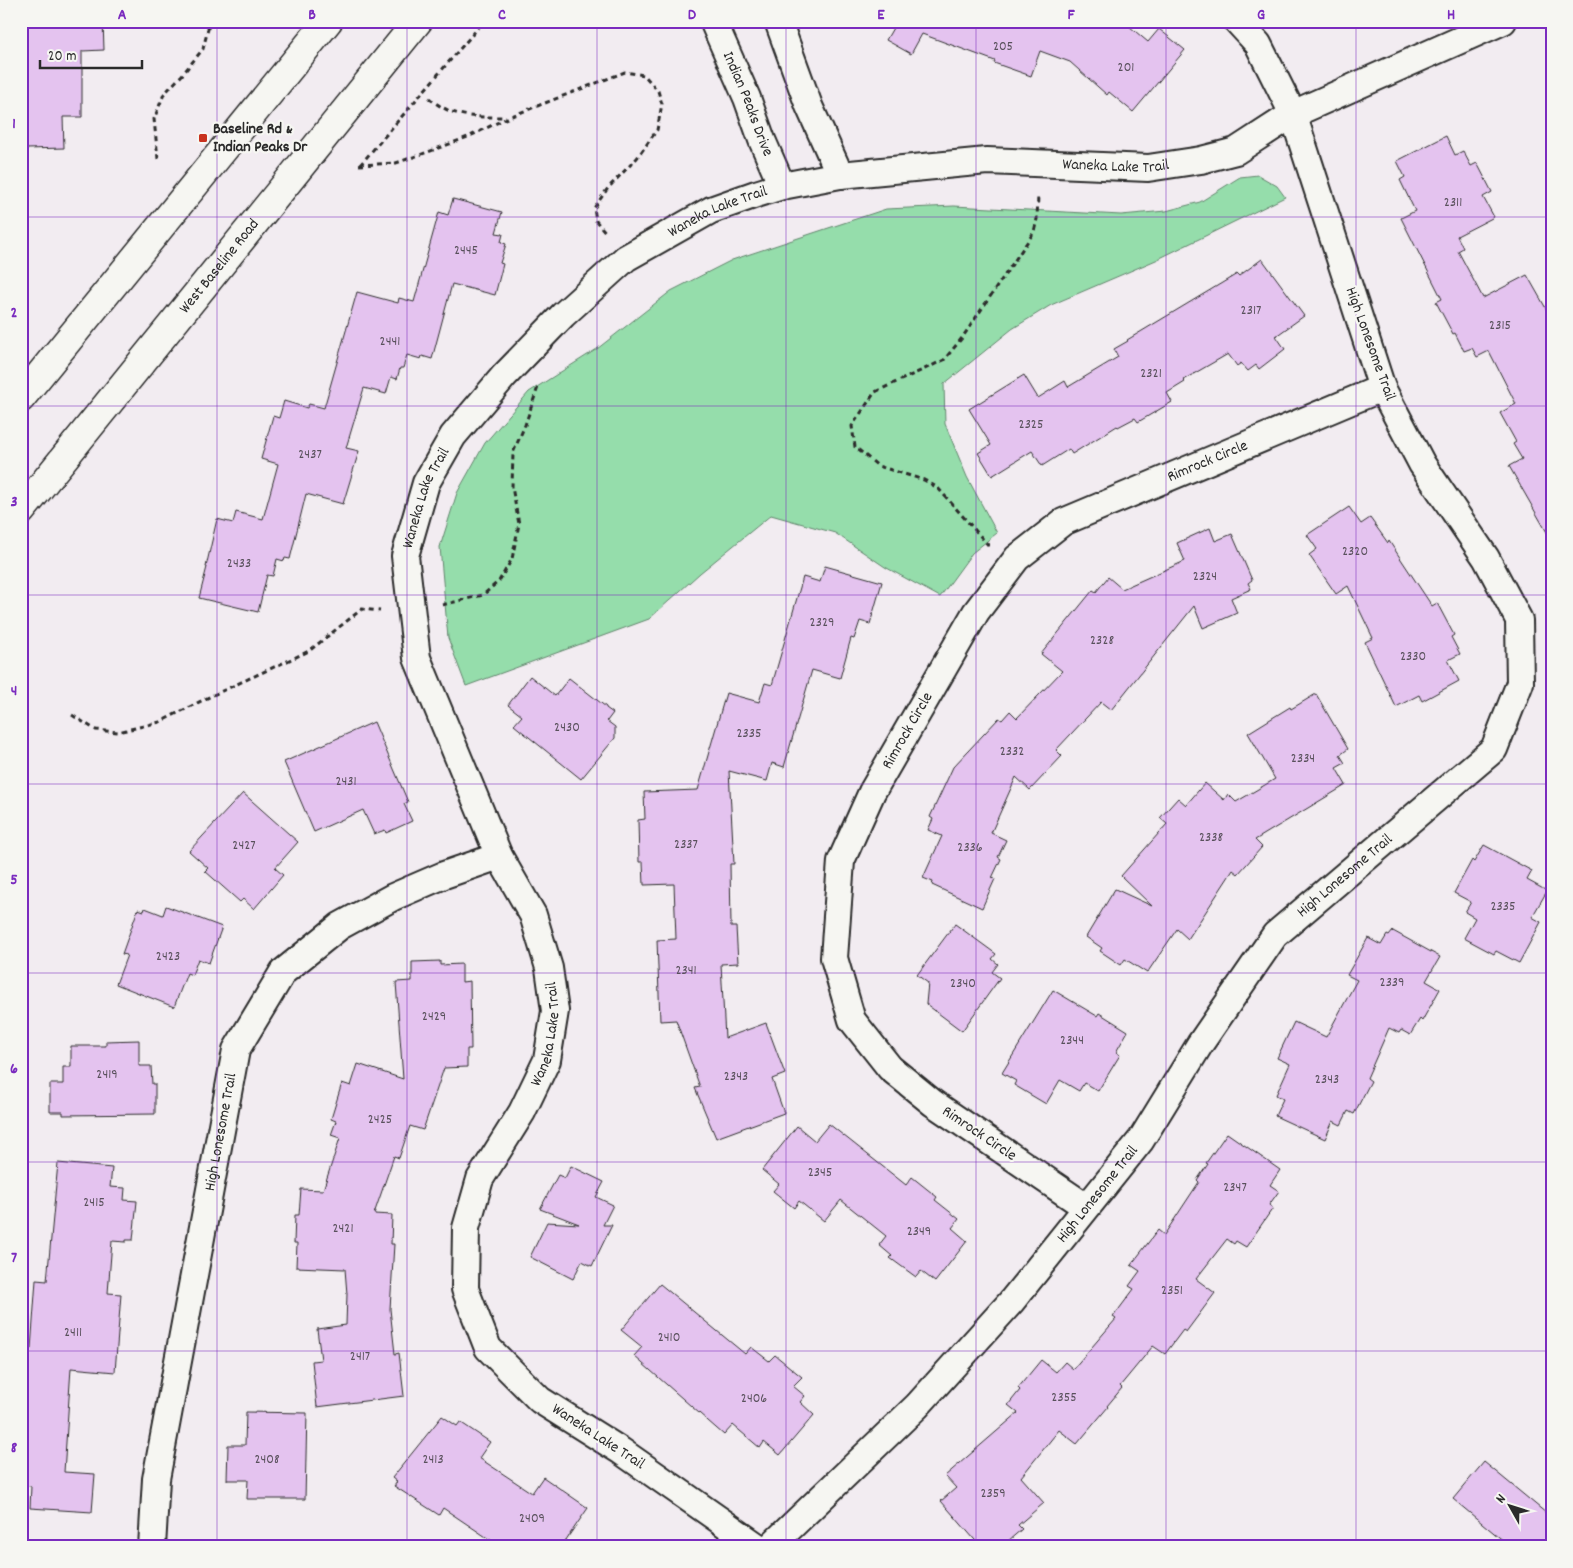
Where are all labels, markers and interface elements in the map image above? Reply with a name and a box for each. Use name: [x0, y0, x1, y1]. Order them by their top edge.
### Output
text: A: [118, 4, 127, 27]
text: B: [308, 4, 316, 27]
text: C: [498, 4, 506, 27]
text: D: [688, 4, 697, 27]
text: E: [877, 4, 885, 27]
text: F: [1067, 4, 1075, 27]
text: G: [1257, 4, 1265, 27]
text: H: [1447, 4, 1455, 27]
house number: 205: [993, 37, 1013, 57]
scale bar: [40, 38, 142, 70]
text: 20 m: [48, 46, 76, 68]
street label: Indian Peaks Drive: [716, 48, 779, 160]
house number: 201: [1118, 58, 1134, 78]
text: 1: [12, 113, 16, 136]
place label: Baseline Rd & Indian Peaks Dr: [213, 118, 308, 159]
marker: Baseline Rd & Indian Peaks Dr: [197, 132, 209, 144]
street label: Waneka Lake Trail: [1062, 153, 1171, 180]
street label: Waneka Lake Trail: [664, 180, 770, 244]
house number: 2311: [1444, 193, 1462, 213]
street label: West Baseline Road: [174, 214, 265, 319]
house number: 2445: [454, 241, 478, 261]
street label: High Lonesome Trail: [1339, 284, 1401, 404]
house number: 2317: [1241, 301, 1261, 321]
text: 2: [11, 302, 18, 325]
house number: 2315: [1489, 316, 1511, 336]
house number: 2441: [380, 332, 400, 352]
house number: 2321: [1140, 364, 1162, 384]
house number: 2325: [1019, 415, 1043, 435]
street label: Rimrock Circle: [1164, 434, 1251, 488]
street label: Waneka Lake Trail: [396, 443, 456, 551]
house number: 2437: [298, 445, 322, 465]
text: 3: [10, 491, 18, 514]
house number: 2320: [1342, 542, 1368, 562]
house number: 2433: [227, 554, 251, 574]
house number: 2324: [1193, 567, 1217, 587]
house number: 2329: [810, 613, 834, 633]
house number: 2328: [1090, 631, 1114, 651]
house number: 2330: [1400, 647, 1426, 667]
text: 4: [11, 680, 17, 703]
street label: Rimrock Circle: [876, 688, 939, 773]
house number: 2430: [554, 718, 580, 738]
house number: 2335: [736, 724, 762, 744]
house number: 2332: [1000, 742, 1024, 762]
house number: 2334: [1291, 749, 1315, 769]
house number: 2431: [335, 772, 357, 792]
house number: 2338: [1199, 828, 1223, 848]
street label: High Lonesome Trail: [1292, 828, 1398, 923]
house number: 2337: [674, 835, 698, 855]
house number: 2427: [232, 836, 256, 856]
house number: 2336: [957, 838, 983, 858]
text: 5: [10, 869, 18, 892]
house number: 2335: [1490, 897, 1516, 917]
house number: 2423: [156, 947, 180, 967]
house number: 2341: [675, 961, 697, 981]
house number: 2339: [1380, 973, 1404, 993]
house number: 2340: [950, 974, 976, 994]
street label: Waneka Lake Trail: [524, 980, 567, 1090]
house number: 2429: [422, 1007, 446, 1027]
house number: 2344: [1060, 1031, 1084, 1051]
text: 6: [10, 1058, 18, 1081]
house number: 2419: [96, 1065, 118, 1085]
house number: 2343: [724, 1067, 748, 1087]
house number: 2343: [1315, 1070, 1339, 1090]
street label: High Lonesome Trail: [198, 1071, 243, 1193]
street label: Rimrock Circle: [937, 1101, 1021, 1167]
house number: 2425: [368, 1110, 392, 1130]
street label: High Lonesome Trail: [1051, 1140, 1144, 1248]
house number: 2345: [808, 1163, 832, 1183]
house number: 2347: [1223, 1178, 1247, 1198]
house number: 2415: [83, 1193, 105, 1213]
house number: 2421: [332, 1219, 354, 1239]
house number: 2349: [907, 1222, 931, 1242]
text: 7: [11, 1247, 17, 1270]
house number: 2351: [1161, 1281, 1183, 1301]
house number: 2411: [64, 1323, 82, 1343]
house number: 2410: [658, 1328, 680, 1348]
house number: 2417: [350, 1347, 370, 1367]
house number: 2355: [1051, 1388, 1077, 1408]
house number: 2406: [741, 1389, 767, 1409]
street label: Waneka Lake Trail: [547, 1398, 649, 1476]
text: 8: [11, 1437, 18, 1460]
house number: 2408: [254, 1450, 280, 1470]
house number: 2413: [422, 1450, 444, 1470]
north arrow: [1486, 1480, 1536, 1530]
house number: 2359: [980, 1484, 1006, 1504]
text: N: [1492, 1490, 1511, 1508]
house number: 2409: [519, 1509, 545, 1529]

